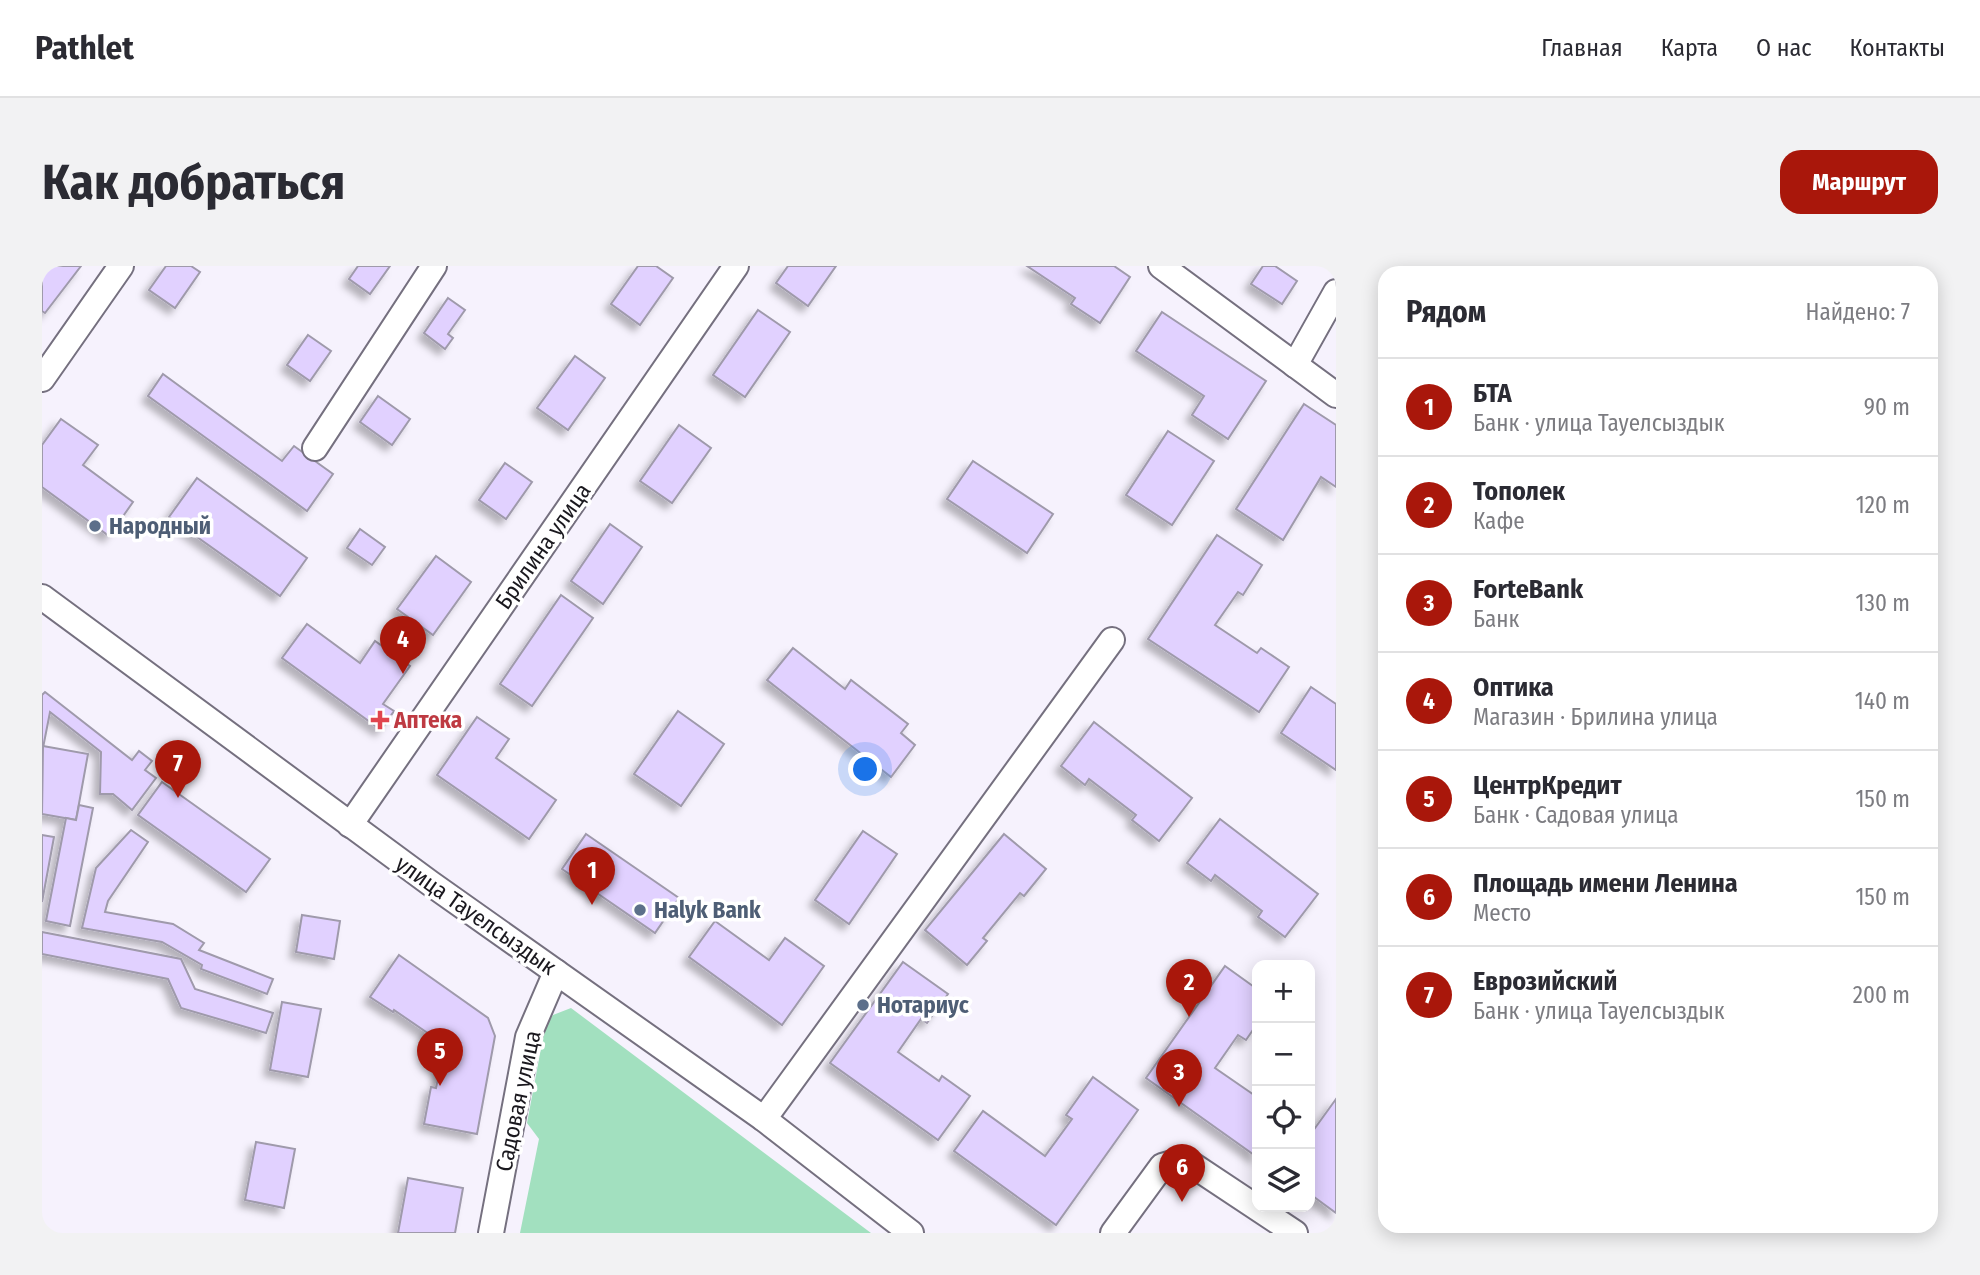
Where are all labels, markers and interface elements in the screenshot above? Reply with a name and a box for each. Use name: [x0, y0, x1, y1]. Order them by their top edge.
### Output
text: Pathlet: [35, 28, 134, 68]
text: Главная: [1541, 34, 1623, 62]
text: Карта: [1661, 34, 1718, 62]
text: О нас: [1756, 34, 1811, 62]
text: Контакты: [1849, 34, 1945, 62]
button: Маршрут: [1780, 150, 1938, 214]
text: Как добраться: [42, 153, 345, 212]
text: Рядом: [1406, 294, 1486, 330]
text: Найдено: 7: [1806, 298, 1910, 326]
text: БТА: [1473, 378, 1512, 409]
text: 1: [1424, 393, 1434, 421]
text: 90 m: [1864, 393, 1910, 421]
text: Банк · улица Тауелсыздык: [1473, 409, 1724, 437]
text: Тополек: [1473, 476, 1565, 507]
street label: Брилина улица: [489, 478, 597, 614]
text: 2: [1424, 491, 1434, 519]
text: 120 m: [1856, 491, 1910, 519]
text: Кафе: [1473, 507, 1525, 535]
place label: Народный: [109, 512, 211, 540]
marker: Народный: [87, 518, 103, 534]
text: ForteBank: [1473, 574, 1583, 605]
text: 3: [1424, 589, 1434, 617]
text: 130 m: [1856, 589, 1910, 617]
text: Банк: [1473, 605, 1519, 633]
pin: 4: [380, 616, 426, 674]
text: Оптика: [1473, 672, 1554, 703]
text: 4: [1423, 687, 1435, 715]
text: 140 m: [1855, 687, 1910, 715]
text: Магазин · Брилина улица: [1473, 703, 1718, 731]
place label: Аптека: [393, 706, 462, 734]
marker: Аптека: [372, 712, 388, 728]
pin: 7: [155, 740, 201, 798]
your location: [848, 752, 882, 786]
text: ЦентрКредит: [1473, 770, 1622, 801]
text: 5: [1423, 785, 1435, 813]
text: 150 m: [1855, 785, 1910, 813]
text: Банк · Садовая улица: [1473, 801, 1678, 829]
pin: 1: [569, 847, 615, 905]
street label: улица Тауелсыздык: [390, 849, 562, 981]
text: Площадь имени Ленина: [1473, 868, 1738, 899]
text: 6: [1423, 883, 1435, 911]
text: 150 m: [1855, 883, 1910, 911]
place label: Halyk Bank: [654, 896, 761, 924]
text: Место: [1473, 899, 1531, 927]
marker: Halyk Bank: [632, 902, 648, 918]
pin: 2: [1166, 959, 1212, 1017]
map controls: [1252, 960, 1315, 1212]
button: +: [1252, 960, 1315, 1023]
text: Еврозийский: [1473, 966, 1617, 997]
text: 7: [1424, 981, 1434, 1009]
text: 200 m: [1853, 981, 1910, 1009]
place label: Нотариус: [877, 991, 969, 1019]
marker: Нотариус: [855, 997, 871, 1013]
text: Банк · улица Тауелсыздык: [1473, 997, 1724, 1025]
button: −: [1252, 1023, 1315, 1086]
pin: 5: [417, 1028, 463, 1086]
street label: Садовая улица: [489, 1028, 547, 1174]
pin: 3: [1156, 1049, 1202, 1107]
button: locate: [1252, 1086, 1315, 1149]
pin: 6: [1159, 1144, 1205, 1202]
button: layers: [1252, 1149, 1315, 1212]

